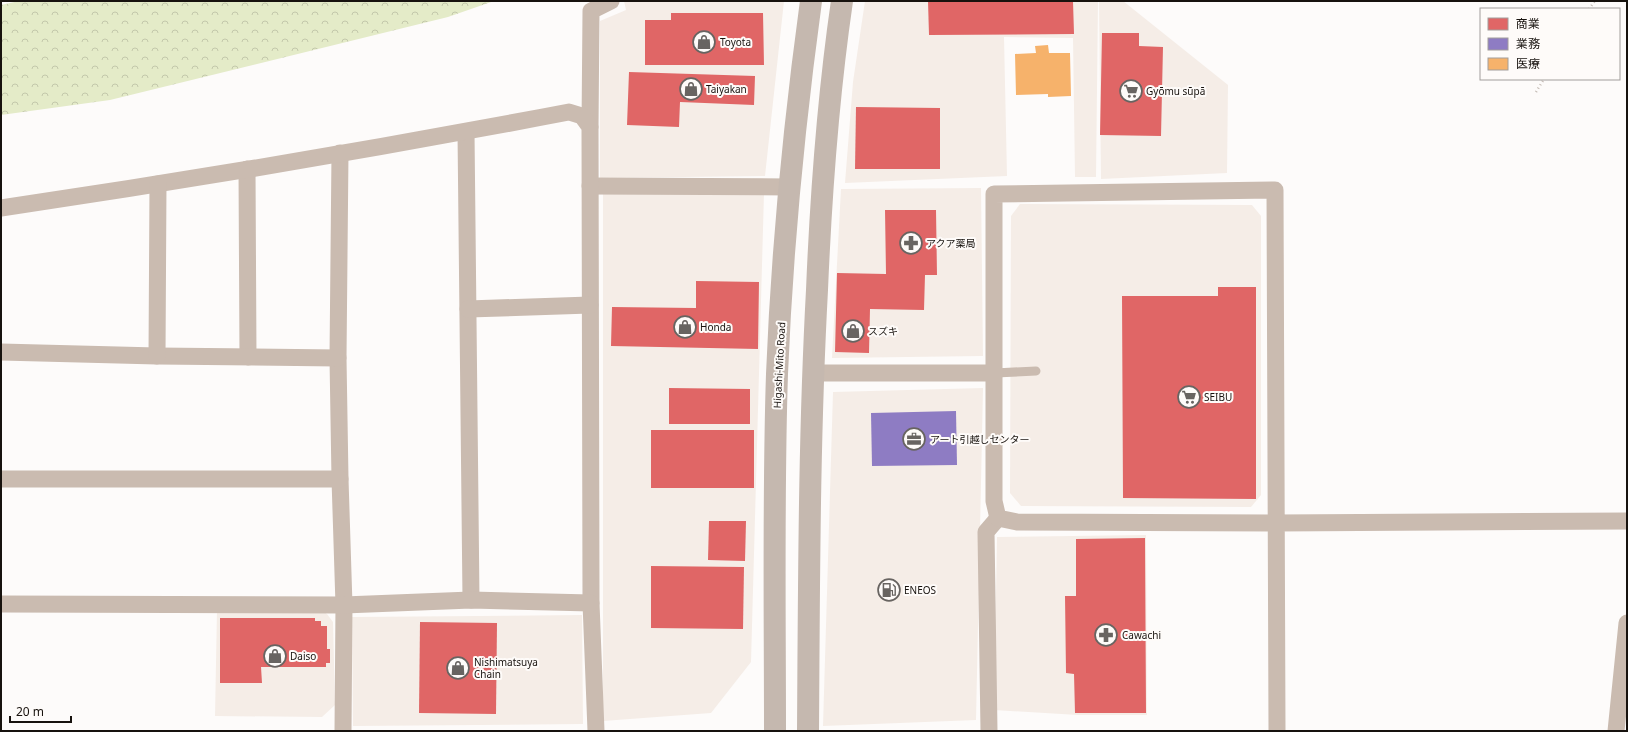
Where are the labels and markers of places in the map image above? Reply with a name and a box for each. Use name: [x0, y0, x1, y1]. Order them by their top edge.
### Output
shop icon: Toyota: [691, 29, 717, 55]
place label: Toyota: [720, 35, 751, 49]
shop icon: Taiyakan: [678, 76, 704, 102]
supermarket icon: Gyōmu sūpā: [1118, 78, 1144, 104]
place label: Taiyakan: [706, 82, 747, 96]
place label: Gyōmu sūpā: [1146, 84, 1205, 98]
pharmacy icon: アクア薬局: [898, 230, 924, 256]
place label: アクア薬局: [926, 236, 976, 250]
shop icon: Honda: [672, 314, 698, 340]
shop icon: スズキ: [840, 318, 866, 344]
place label: Honda: [700, 320, 731, 334]
place label: スズキ: [868, 324, 898, 338]
supermarket icon: SEIBU: [1176, 384, 1202, 410]
place label: SEIBU: [1204, 390, 1232, 404]
office icon: アート引越しセンター: [901, 426, 927, 452]
place label: アート引越しセンター: [930, 432, 1029, 446]
fuel station icon: ENEOS: [876, 577, 902, 603]
place label: ENEOS: [904, 583, 937, 597]
pharmacy icon: Cawachi: [1093, 622, 1119, 648]
place label: Cawachi: [1122, 628, 1161, 642]
shop icon: Daiso: [262, 643, 288, 669]
place label: Daiso: [290, 649, 316, 663]
shop icon: Nishimatsuya Chain: [445, 655, 471, 681]
place label: Nishimatsuya Chain: [474, 655, 538, 681]

